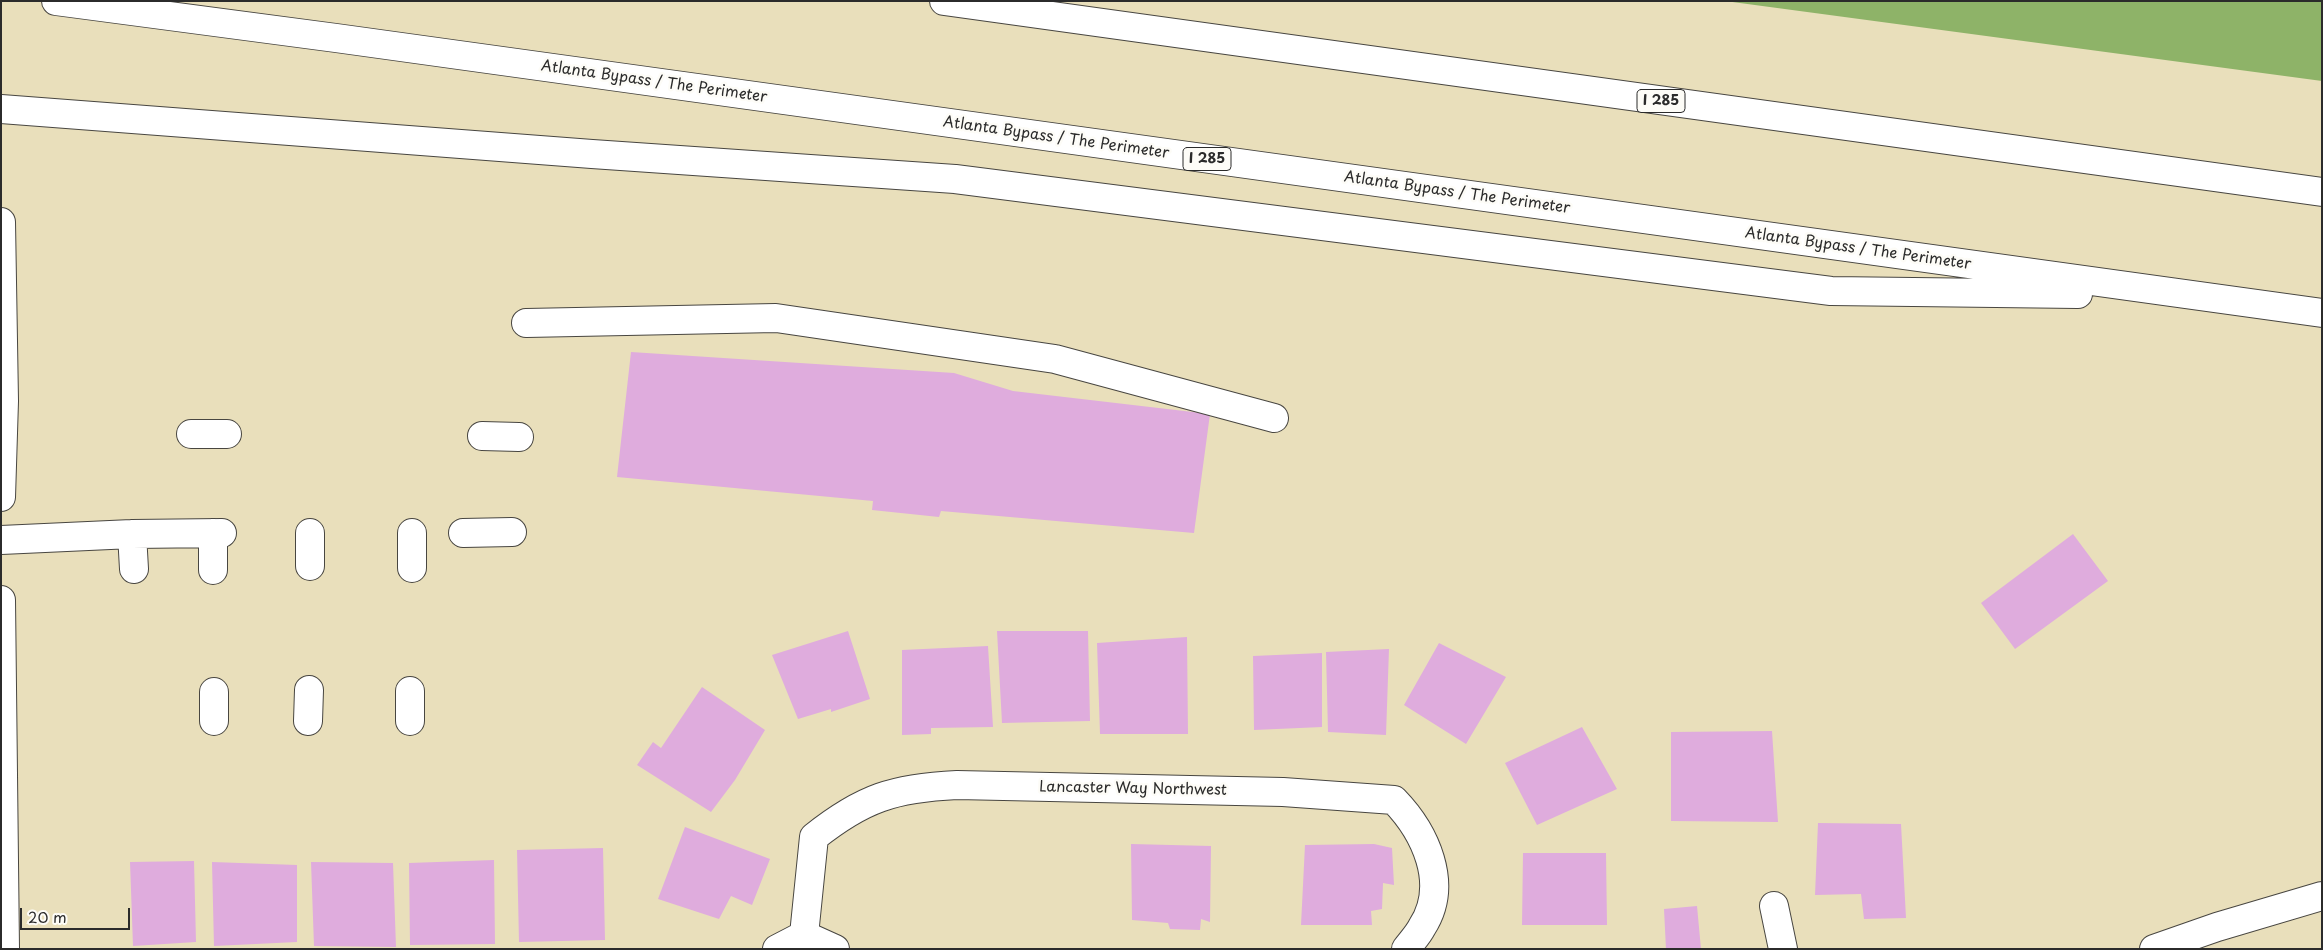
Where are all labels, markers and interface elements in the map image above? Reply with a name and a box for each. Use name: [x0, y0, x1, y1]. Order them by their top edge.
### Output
street label: Atlanta Bypass / The Perimeter: [540, 57, 768, 107]
road number: I 285: [1637, 90, 1685, 112]
street label: Atlanta Bypass / The Perimeter: [942, 113, 1170, 163]
road number: I 285: [1183, 148, 1231, 170]
street label: Atlanta Bypass / The Perimeter: [1343, 168, 1571, 218]
street label: Atlanta Bypass / The Perimeter: [1744, 224, 1972, 274]
street label: Lancaster Way Northwest: [1039, 778, 1227, 800]
scale bar: [22, 898, 132, 930]
text: 20 m: [28, 905, 67, 928]

